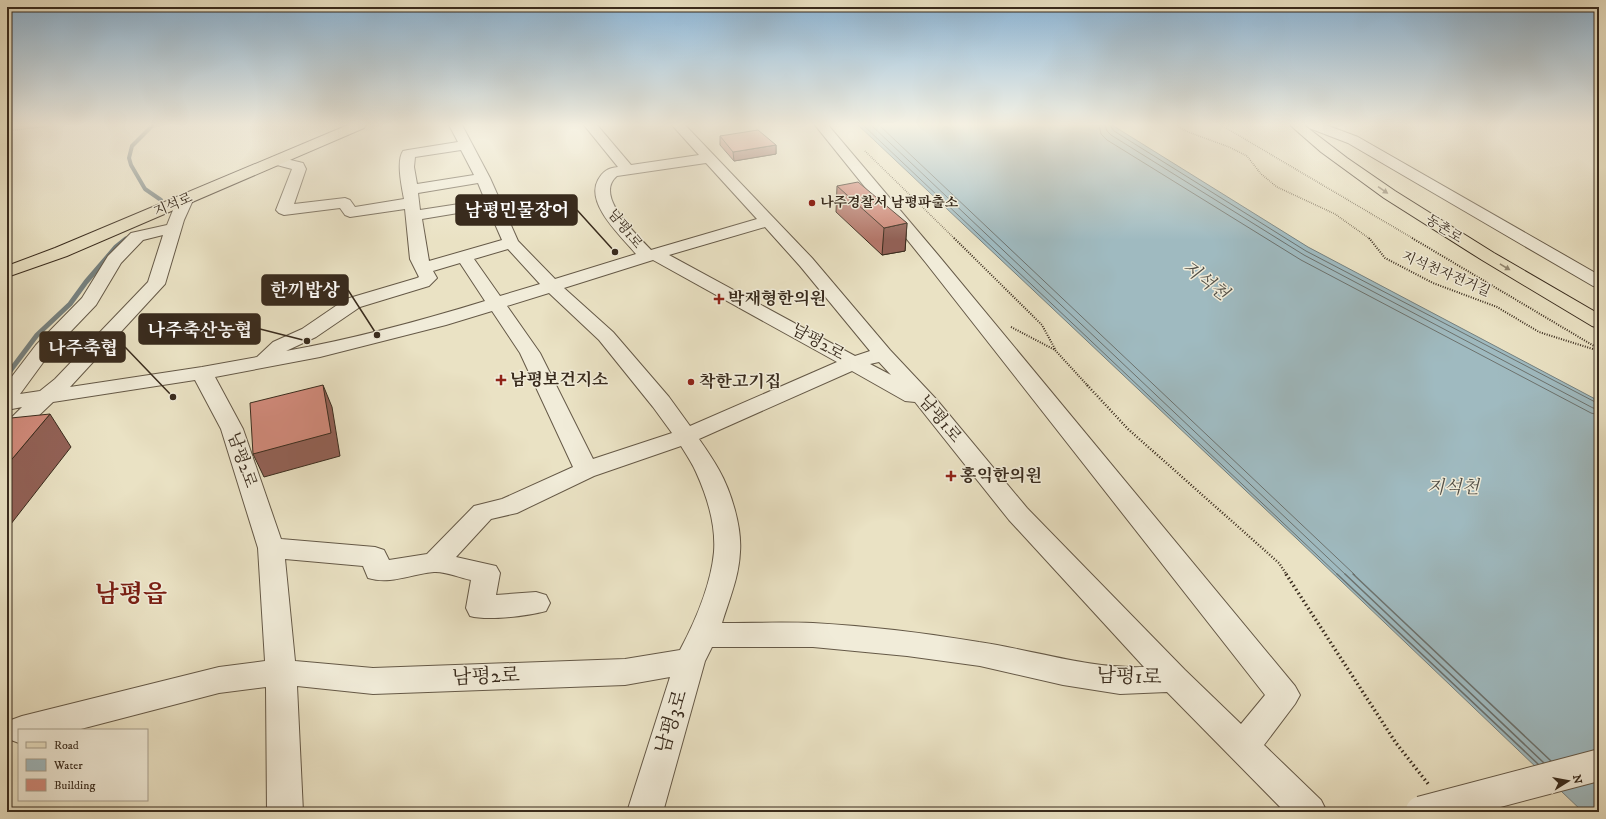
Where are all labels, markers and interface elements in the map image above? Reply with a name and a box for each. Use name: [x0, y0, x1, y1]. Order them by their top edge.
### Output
one-way arrow: [1378, 186, 1388, 194]
street label: 지석로: [151, 189, 196, 221]
place label: 나주경찰서 남평파출소: [820, 194, 959, 212]
callout: 남평민물장어: [456, 195, 577, 225]
marker: 나주경찰서 남평파출소: [807, 198, 817, 208]
text: 남평민물장어: [465, 200, 569, 222]
street label: 남평1로: [604, 206, 647, 253]
street label: 동촌로: [1422, 211, 1466, 248]
street label: 지석천자전거길: [1399, 247, 1493, 301]
water label: 지석천: [1178, 257, 1234, 306]
one-way arrow: [1500, 263, 1510, 271]
callout: 한끼밥상: [262, 275, 348, 305]
text: 한끼밥상: [270, 280, 340, 302]
place label: 박재형한의원: [728, 288, 827, 310]
marker: 박재형한의원: [713, 293, 725, 305]
callout: 나주축산농협: [139, 314, 260, 344]
street label: 남평2로: [787, 318, 849, 366]
text: 나주축산농협: [148, 320, 252, 342]
callout: 나주축협: [40, 332, 125, 362]
text: 나주축협: [48, 338, 118, 360]
place label: 남평보건지소: [510, 369, 609, 391]
place label: 착한고기집: [699, 371, 781, 393]
marker: 남평보건지소: [495, 374, 507, 386]
marker: 착한고기집: [686, 377, 696, 387]
street label: 남평1로: [914, 391, 967, 448]
street label: 남평2로: [222, 429, 262, 491]
place label: 홍익한의원: [960, 465, 1042, 487]
marker: 홍익한의원: [945, 470, 957, 482]
water label: 지석천: [1427, 477, 1481, 499]
district label: 남평읍: [95, 579, 167, 610]
street label: 남평2로: [452, 663, 520, 691]
street label: 남평1로: [1096, 663, 1162, 691]
street label: 남평3로: [650, 687, 694, 757]
legend: [18, 729, 148, 801]
text: Road: [54, 738, 79, 753]
text: Water: [53, 758, 83, 773]
north arrow: [1548, 761, 1588, 801]
text: N: [1569, 774, 1585, 785]
text: Building: [54, 778, 95, 793]

